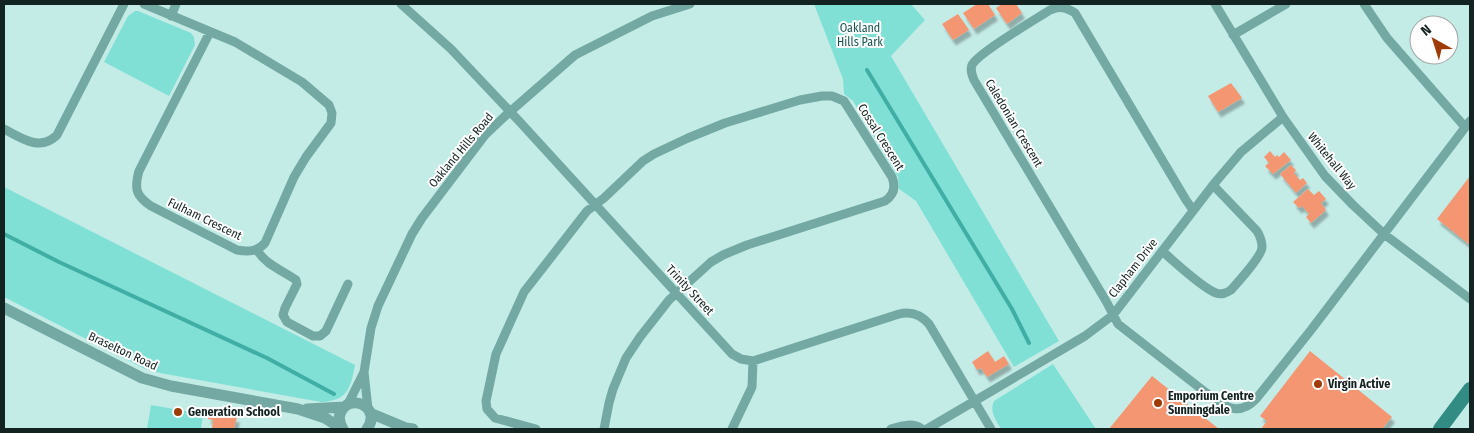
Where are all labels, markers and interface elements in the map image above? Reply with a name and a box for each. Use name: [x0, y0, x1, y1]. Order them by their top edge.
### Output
north arrow: [1409, 15, 1459, 65]
park label: Oakland Hills Park: [837, 21, 883, 49]
text: N: [1418, 21, 1435, 40]
street label: Caledonian Crescent: [982, 77, 1046, 169]
street label: Cossal Crescent: [855, 101, 907, 173]
street label: Oakland Hills Road: [426, 110, 496, 190]
street label: Whitehall Way: [1305, 130, 1360, 193]
street label: Fulham Crescent: [166, 195, 244, 243]
street label: Clapham Drive: [1106, 236, 1160, 300]
street label: Trinity Street: [663, 262, 717, 318]
street label: Braselton Road: [86, 329, 160, 373]
place label: Virgin Active: [1327, 377, 1390, 391]
marker: Virgin Active: [1312, 378, 1324, 390]
place label: Emporium Centre Sunningdale: [1168, 389, 1254, 417]
marker: Emporium Centre Sunningdale: [1152, 397, 1164, 409]
place label: Generation School: [188, 405, 281, 419]
marker: Generation School: [172, 406, 184, 418]

